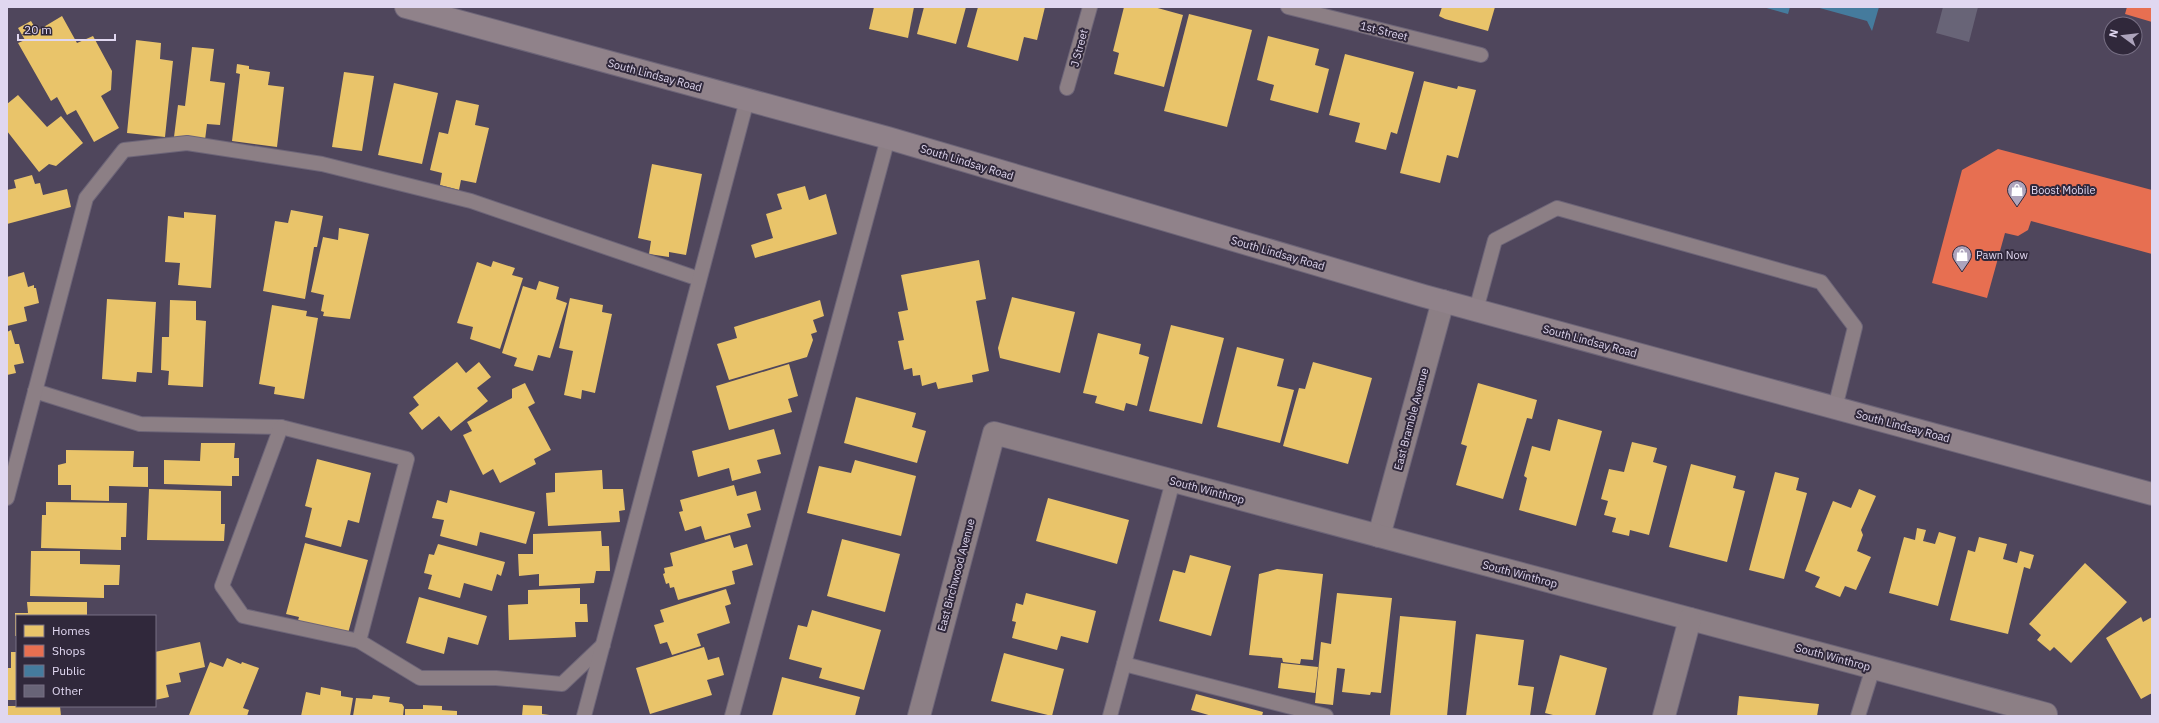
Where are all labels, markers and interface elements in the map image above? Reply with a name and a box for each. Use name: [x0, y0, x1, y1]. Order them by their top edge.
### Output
scale bar: [18, 16, 115, 42]
north arrow: [2103, 16, 2143, 56]
street label: 1st Street: [1359, 18, 1409, 44]
text: 20 m: [24, 22, 52, 37]
street label: J Street: [1067, 28, 1091, 68]
text: N: [2106, 28, 2121, 39]
street label: South Lindsay Road: [606, 56, 704, 94]
street label: South Lindsay Road: [919, 141, 1015, 183]
shop icon: Boost Mobile: [2006, 179, 2028, 207]
place label: Boost Mobile: [2031, 183, 2096, 197]
street label: South Lindsay Road: [1229, 233, 1327, 273]
shop icon: Pawn Now: [1951, 244, 1973, 272]
place label: Pawn Now: [1976, 248, 2029, 262]
street label: South Lindsay Road: [1541, 322, 1639, 360]
street label: East Bramble Avenue: [1391, 366, 1431, 472]
street label: South Lindsay Road: [1854, 407, 1952, 445]
street label: South Winthrop: [1168, 473, 1246, 507]
street label: East Birchwood Avenue: [934, 517, 978, 633]
street label: South Winthrop: [1481, 557, 1559, 591]
legend: [16, 615, 156, 707]
text: Homes: [52, 623, 90, 638]
street label: South Winthrop: [1794, 640, 1872, 674]
text: Shops: [52, 643, 85, 658]
text: Public: [52, 663, 85, 678]
text: Other: [52, 683, 83, 698]

